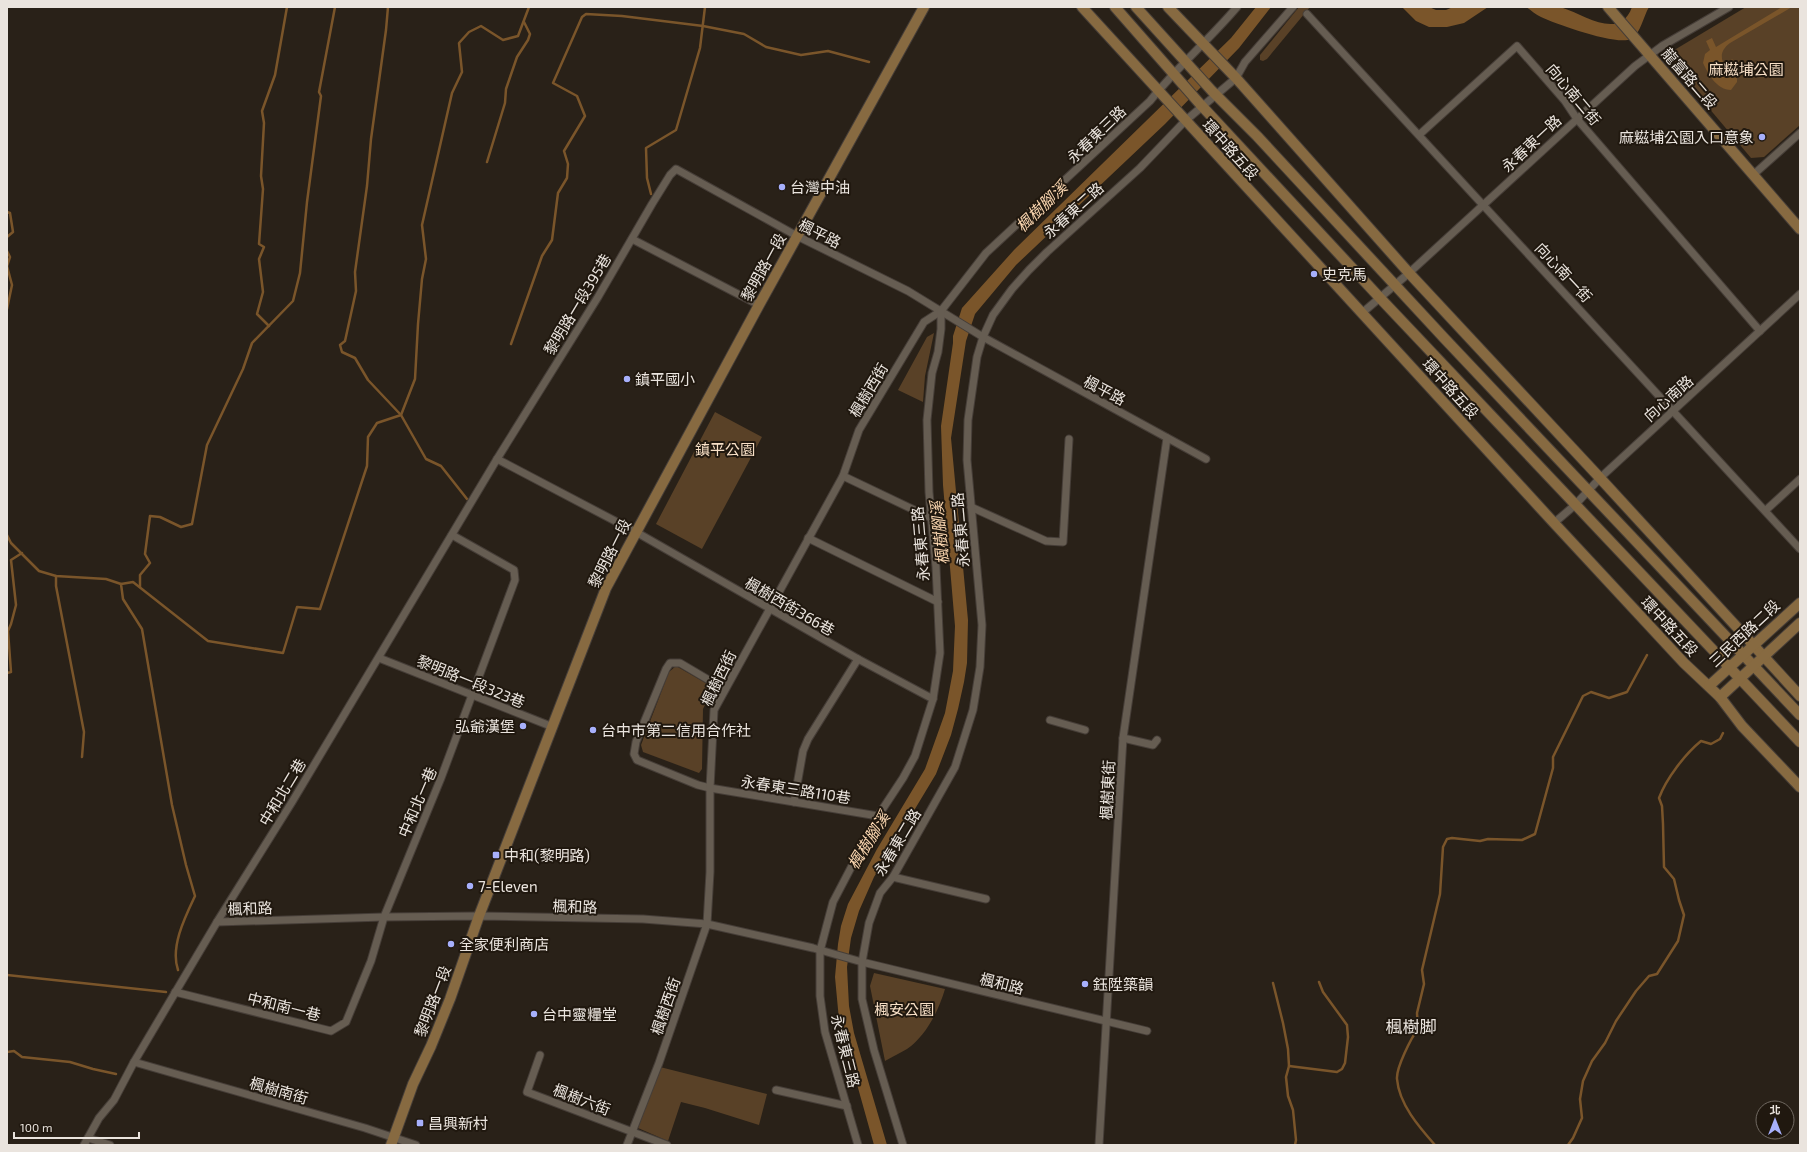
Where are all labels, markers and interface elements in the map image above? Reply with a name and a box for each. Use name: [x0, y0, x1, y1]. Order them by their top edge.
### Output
street label: 龍富路二段: [1659, 44, 1721, 112]
street label: 向心南二街: [1543, 59, 1605, 129]
park label: 麻糍埔公園: [1708, 60, 1784, 78]
street label: 永春東三路: [1063, 101, 1129, 167]
street label: 永春東一路: [1497, 111, 1565, 175]
street label: 環中路五段: [1199, 115, 1263, 183]
place label: 麻糍埔公園入口意象: [1619, 128, 1754, 146]
marker: 麻糍埔公園入口意象: [1757, 132, 1767, 142]
water label: 楓樹腳溪: [1011, 176, 1072, 235]
place label: 台灣中油: [790, 178, 850, 196]
street label: 永春東二路: [1039, 178, 1107, 242]
marker: 台灣中油: [777, 182, 787, 192]
street label: 楓平路: [796, 215, 844, 251]
street label: 黎明路一段: [737, 230, 789, 304]
street label: 向心南一街: [1532, 238, 1596, 306]
street label: 黎明路一段395巷: [540, 250, 614, 358]
place label: 史克馬: [1322, 265, 1367, 283]
marker: 史克馬: [1309, 269, 1319, 279]
street label: 環中路五段: [1419, 354, 1483, 422]
street label: 楓樹西街: [845, 360, 891, 420]
place label: 鎮平國小: [635, 370, 695, 388]
street label: 楓平路: [1081, 371, 1129, 409]
street label: 向心南路: [1640, 371, 1696, 425]
marker: 鎮平國小: [622, 374, 632, 384]
park label: 鎮平公園: [695, 440, 755, 458]
street label: 永春東二路: [948, 492, 972, 568]
water label: 楓樹腳溪: [926, 498, 952, 566]
street label: 永春東三路: [908, 506, 932, 582]
street label: 黎明路一段: [584, 515, 634, 591]
street label: 楓樹西街366巷: [742, 573, 838, 639]
street label: 環中路五段: [1638, 592, 1702, 660]
street label: 三民西路二段: [1705, 596, 1783, 670]
street label: 楓樹西街: [697, 647, 739, 709]
street label: 黎明路一段323巷: [414, 651, 528, 711]
place label: 弘爺漢堡: [455, 717, 515, 735]
marker: 弘爺漢堡: [518, 721, 528, 731]
place label: 台中市第二信用合作社: [601, 721, 751, 739]
marker: 台中市第二信用合作社: [588, 725, 598, 735]
street label: 中和北二巷: [255, 755, 309, 829]
street label: 楓樹東街: [1096, 760, 1118, 820]
street label: 中和北一巷: [394, 764, 440, 840]
street label: 永春東三路110巷: [740, 771, 852, 807]
street label: 永春東二路: [870, 805, 924, 879]
water label: 楓樹腳溪: [843, 806, 894, 872]
place label: 中和(黎明路): [504, 846, 590, 864]
marker: 中和(黎明路): [491, 850, 501, 860]
place label: 7-Eleven: [478, 877, 538, 895]
marker: 7-Eleven: [465, 881, 475, 891]
street label: 楓和路: [552, 896, 598, 916]
street label: 楓和路: [227, 898, 273, 918]
place label: 全家便利商店: [459, 935, 549, 953]
marker: 全家便利商店: [446, 939, 456, 949]
street label: 黎明路一段: [410, 963, 454, 1039]
street label: 楓和路: [978, 969, 1026, 997]
street label: 楓樹西街: [647, 975, 683, 1037]
place label: 鈺陞築韻: [1093, 975, 1153, 993]
marker: 鈺陞築韻: [1080, 979, 1090, 989]
street label: 中和南一巷: [245, 988, 323, 1024]
park label: 楓安公園: [874, 1000, 934, 1018]
place label: 台中靈糧堂: [542, 1005, 617, 1023]
marker: 台中靈糧堂: [529, 1009, 539, 1019]
street label: 永春東三路: [828, 1012, 864, 1090]
district label: 楓樹脚: [1386, 1016, 1437, 1036]
street label: 楓樹南街: [248, 1073, 310, 1107]
street label: 楓樹六街: [551, 1080, 613, 1118]
north arrow: [1755, 1100, 1795, 1140]
text: 北: [1770, 1103, 1781, 1116]
scale bar: [14, 1114, 139, 1140]
place label: 昌興新村: [428, 1114, 488, 1132]
marker: 昌興新村: [415, 1118, 425, 1128]
text: 100 m: [20, 1120, 52, 1134]

